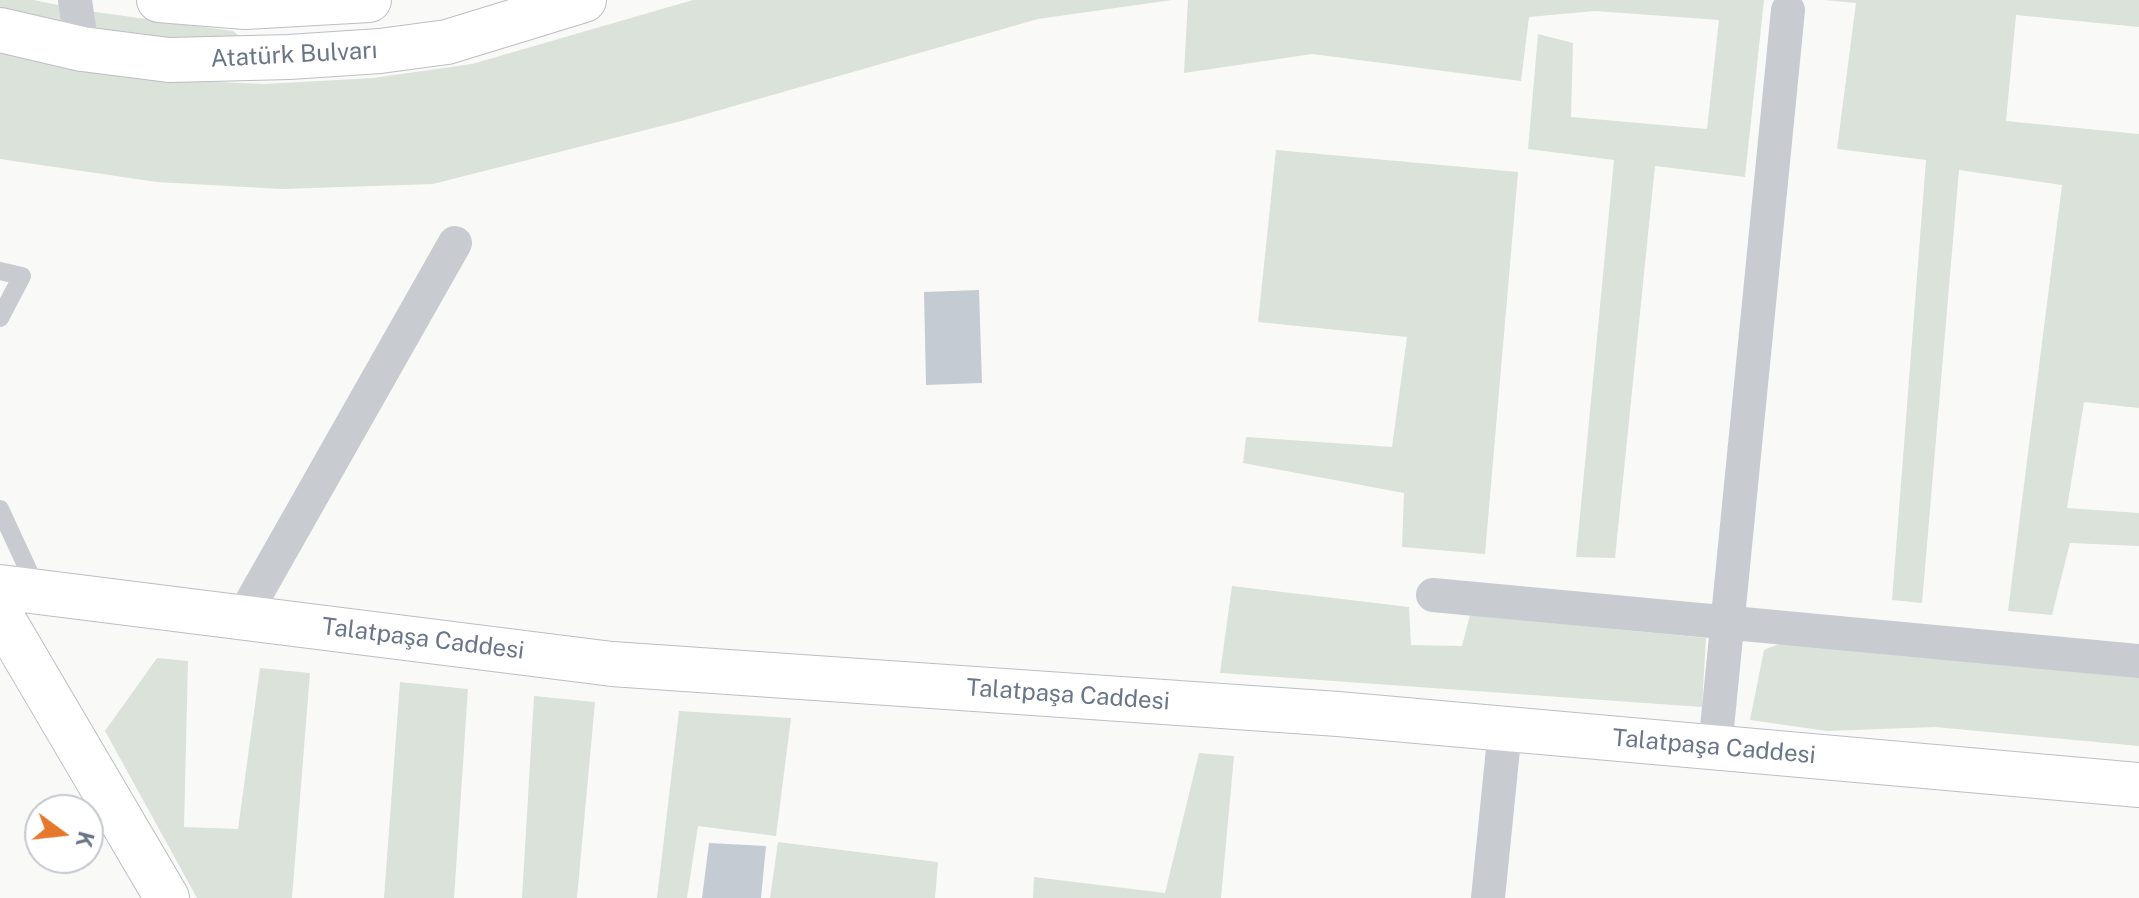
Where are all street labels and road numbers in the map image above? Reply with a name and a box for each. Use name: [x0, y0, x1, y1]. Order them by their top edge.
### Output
street label: Atatürk Bulvarı: [210, 36, 378, 74]
street label: Talatpaşa Caddesi: [320, 612, 526, 666]
street label: Talatpaşa Caddesi: [965, 674, 1171, 716]
street label: Talatpaşa Caddesi: [1611, 724, 1817, 770]

